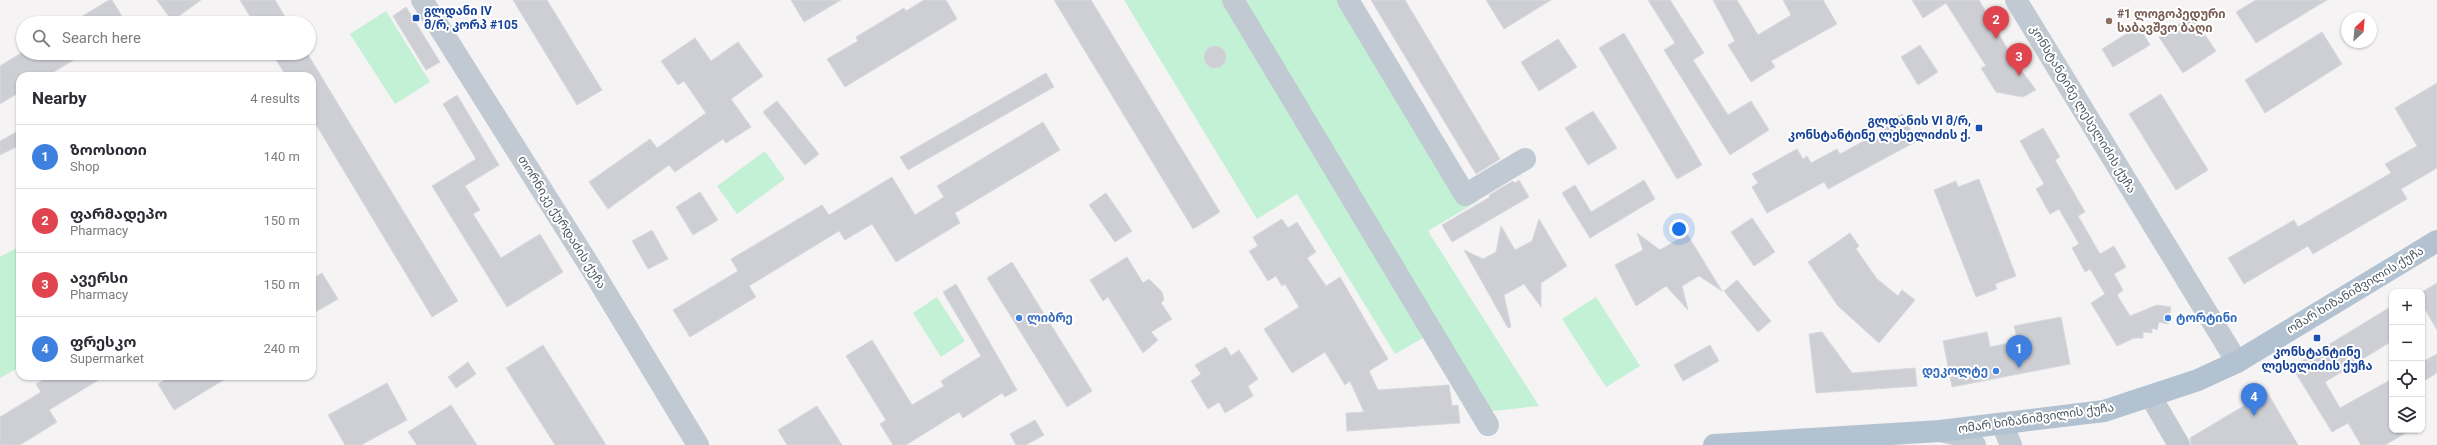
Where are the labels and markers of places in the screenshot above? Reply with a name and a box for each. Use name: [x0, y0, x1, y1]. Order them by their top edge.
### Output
place label: გლდანი IV მ/რ, კორპ #105: [424, 4, 518, 32]
pin: 2: [1983, 6, 2009, 39]
place label: #1 ლოგოპედური საბავშვო ბაღი: [2117, 7, 2226, 35]
marker: გლდანი IV მ/რ, კორპ #105: [411, 13, 421, 23]
marker: #1 ლოგოპედური საბავშვო ბაღი: [2104, 16, 2114, 26]
pin: 3: [2006, 43, 2032, 76]
place label: გლდანის VI მ/რ, კონსტანტინე ლესელიძის ქ.: [1788, 114, 1971, 143]
marker: გლდანის VI მ/რ, კონსტანტინე ლესელიძის ქ.: [1974, 123, 1984, 133]
place label: ლიბრე: [1027, 311, 1073, 326]
place label: ტორტინი: [2176, 311, 2237, 325]
marker: ლიბრე: [1014, 313, 1024, 323]
marker: ტორტინი: [2163, 313, 2173, 323]
marker: კონსტანტინე ლესელიძის ქუჩა: [2312, 333, 2322, 343]
pin: 1: [2006, 335, 2032, 368]
place label: კონსტანტინე ლესელიძის ქუჩა: [2261, 345, 2373, 374]
place label: დეკოლტე: [1922, 364, 1988, 379]
marker: დეკოლტე: [1991, 366, 2001, 376]
pin: 4: [2241, 383, 2267, 416]

